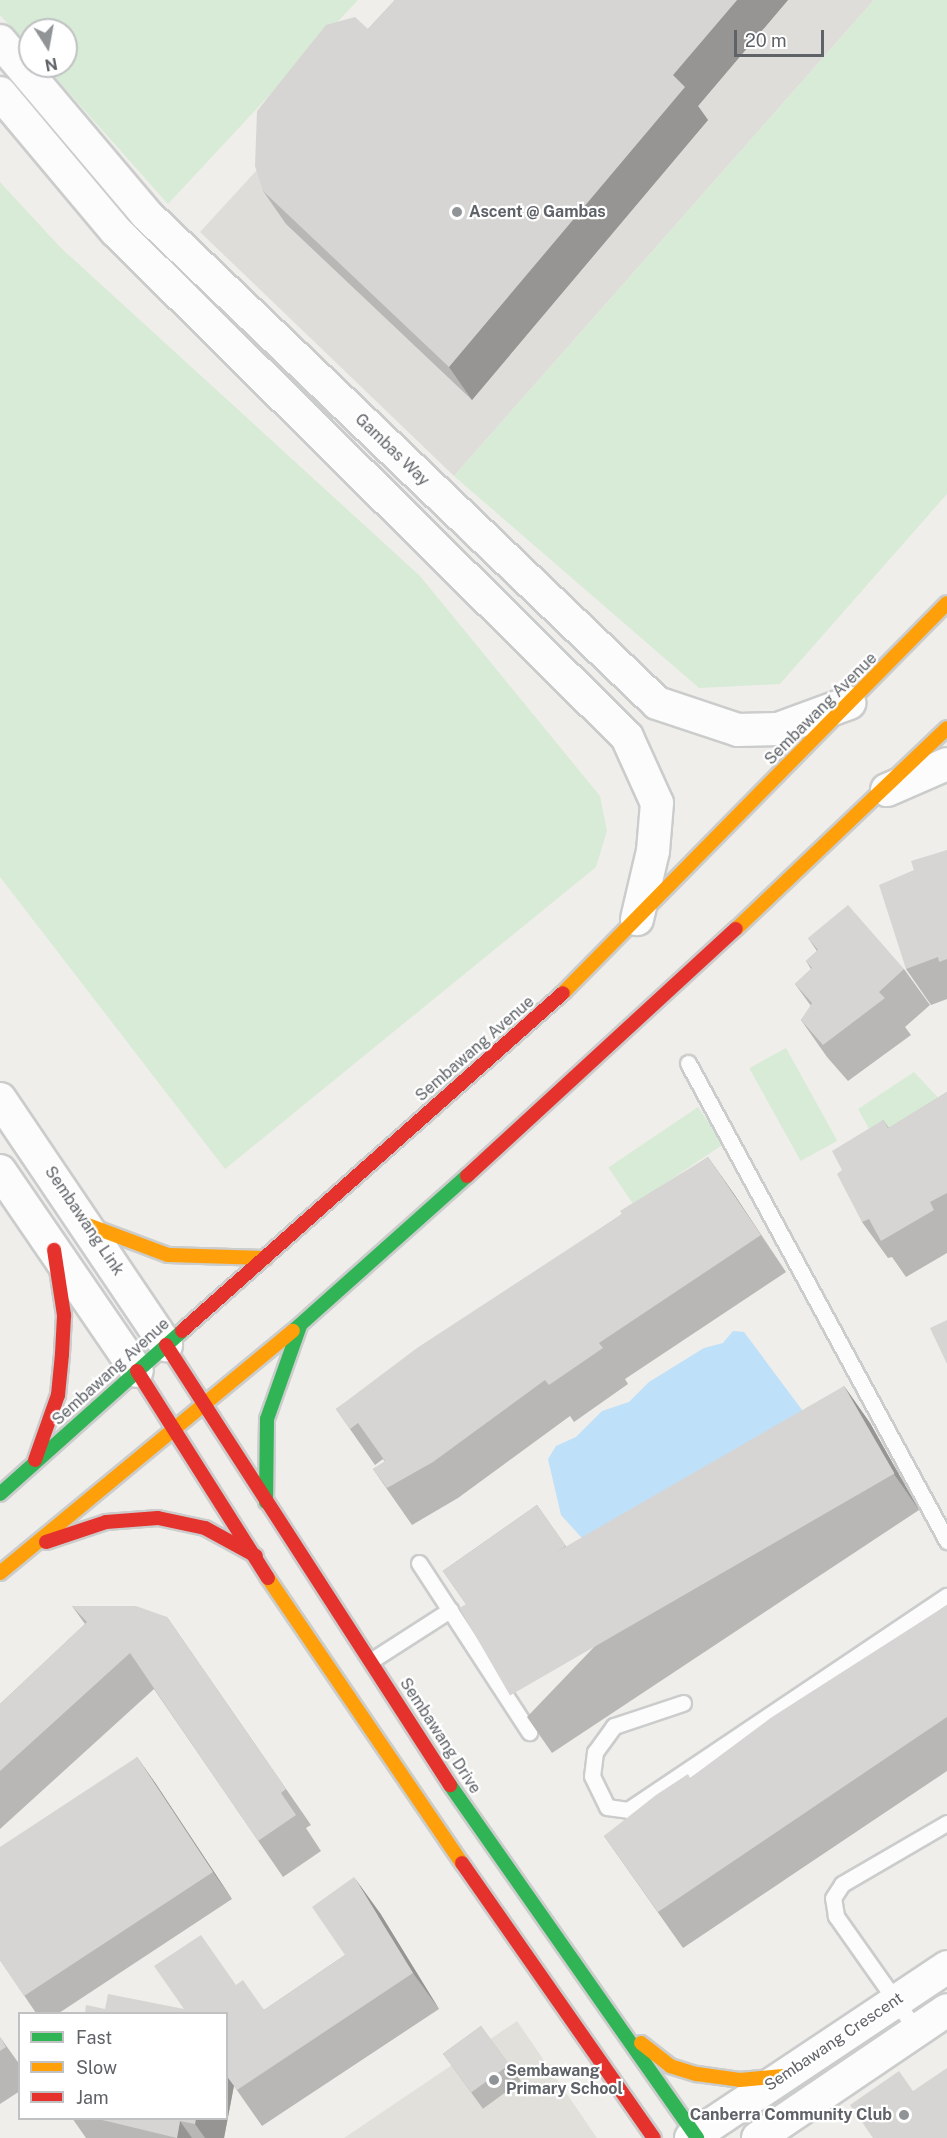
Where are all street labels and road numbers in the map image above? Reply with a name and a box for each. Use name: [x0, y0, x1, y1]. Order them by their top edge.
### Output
street label: Gambas Way: [351, 410, 433, 490]
street label: Sembawang Avenue: [761, 649, 881, 769]
street label: Sembawang Avenue: [412, 992, 538, 1106]
street label: Sembawang Link: [40, 1163, 128, 1279]
street label: Sembawang Avenue: [49, 1314, 173, 1430]
street label: Sembawang Drive: [395, 1675, 485, 1797]
street label: Sembawang Crescent: [761, 1988, 907, 2096]

